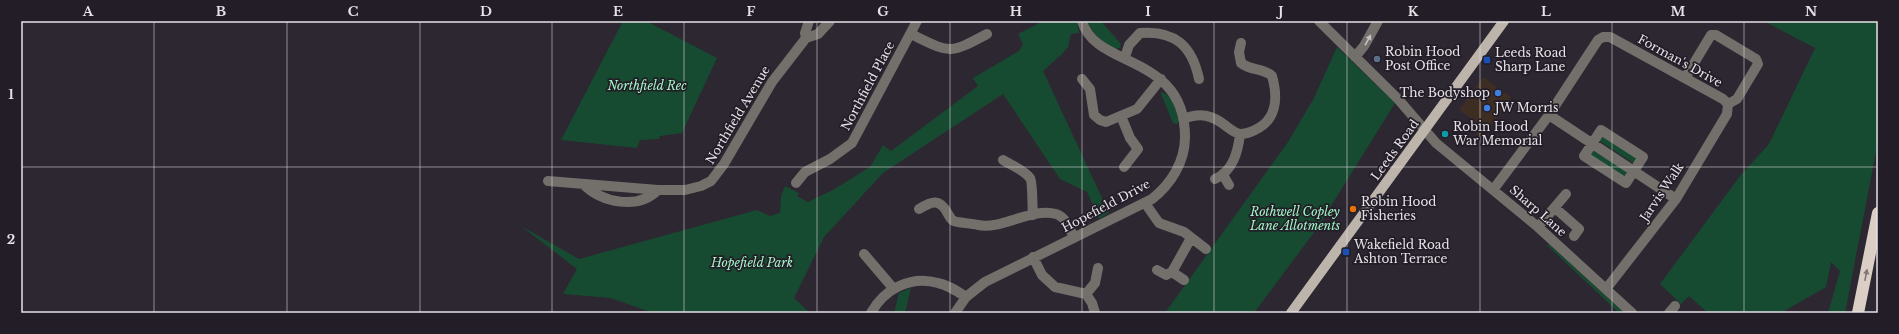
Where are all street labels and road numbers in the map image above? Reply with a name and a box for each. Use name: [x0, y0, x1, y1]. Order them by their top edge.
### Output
street label: Forman's Drive: [1635, 31, 1725, 90]
street label: Northfield Place: [838, 38, 897, 133]
street label: Northfield Avenue: [702, 63, 773, 167]
street label: Leeds Road: [1368, 116, 1422, 183]
street label: Jarvis Walk: [1635, 159, 1687, 226]
street label: Hopefield Drive: [1059, 176, 1153, 235]
street label: Sharp Lane: [1507, 182, 1570, 239]

